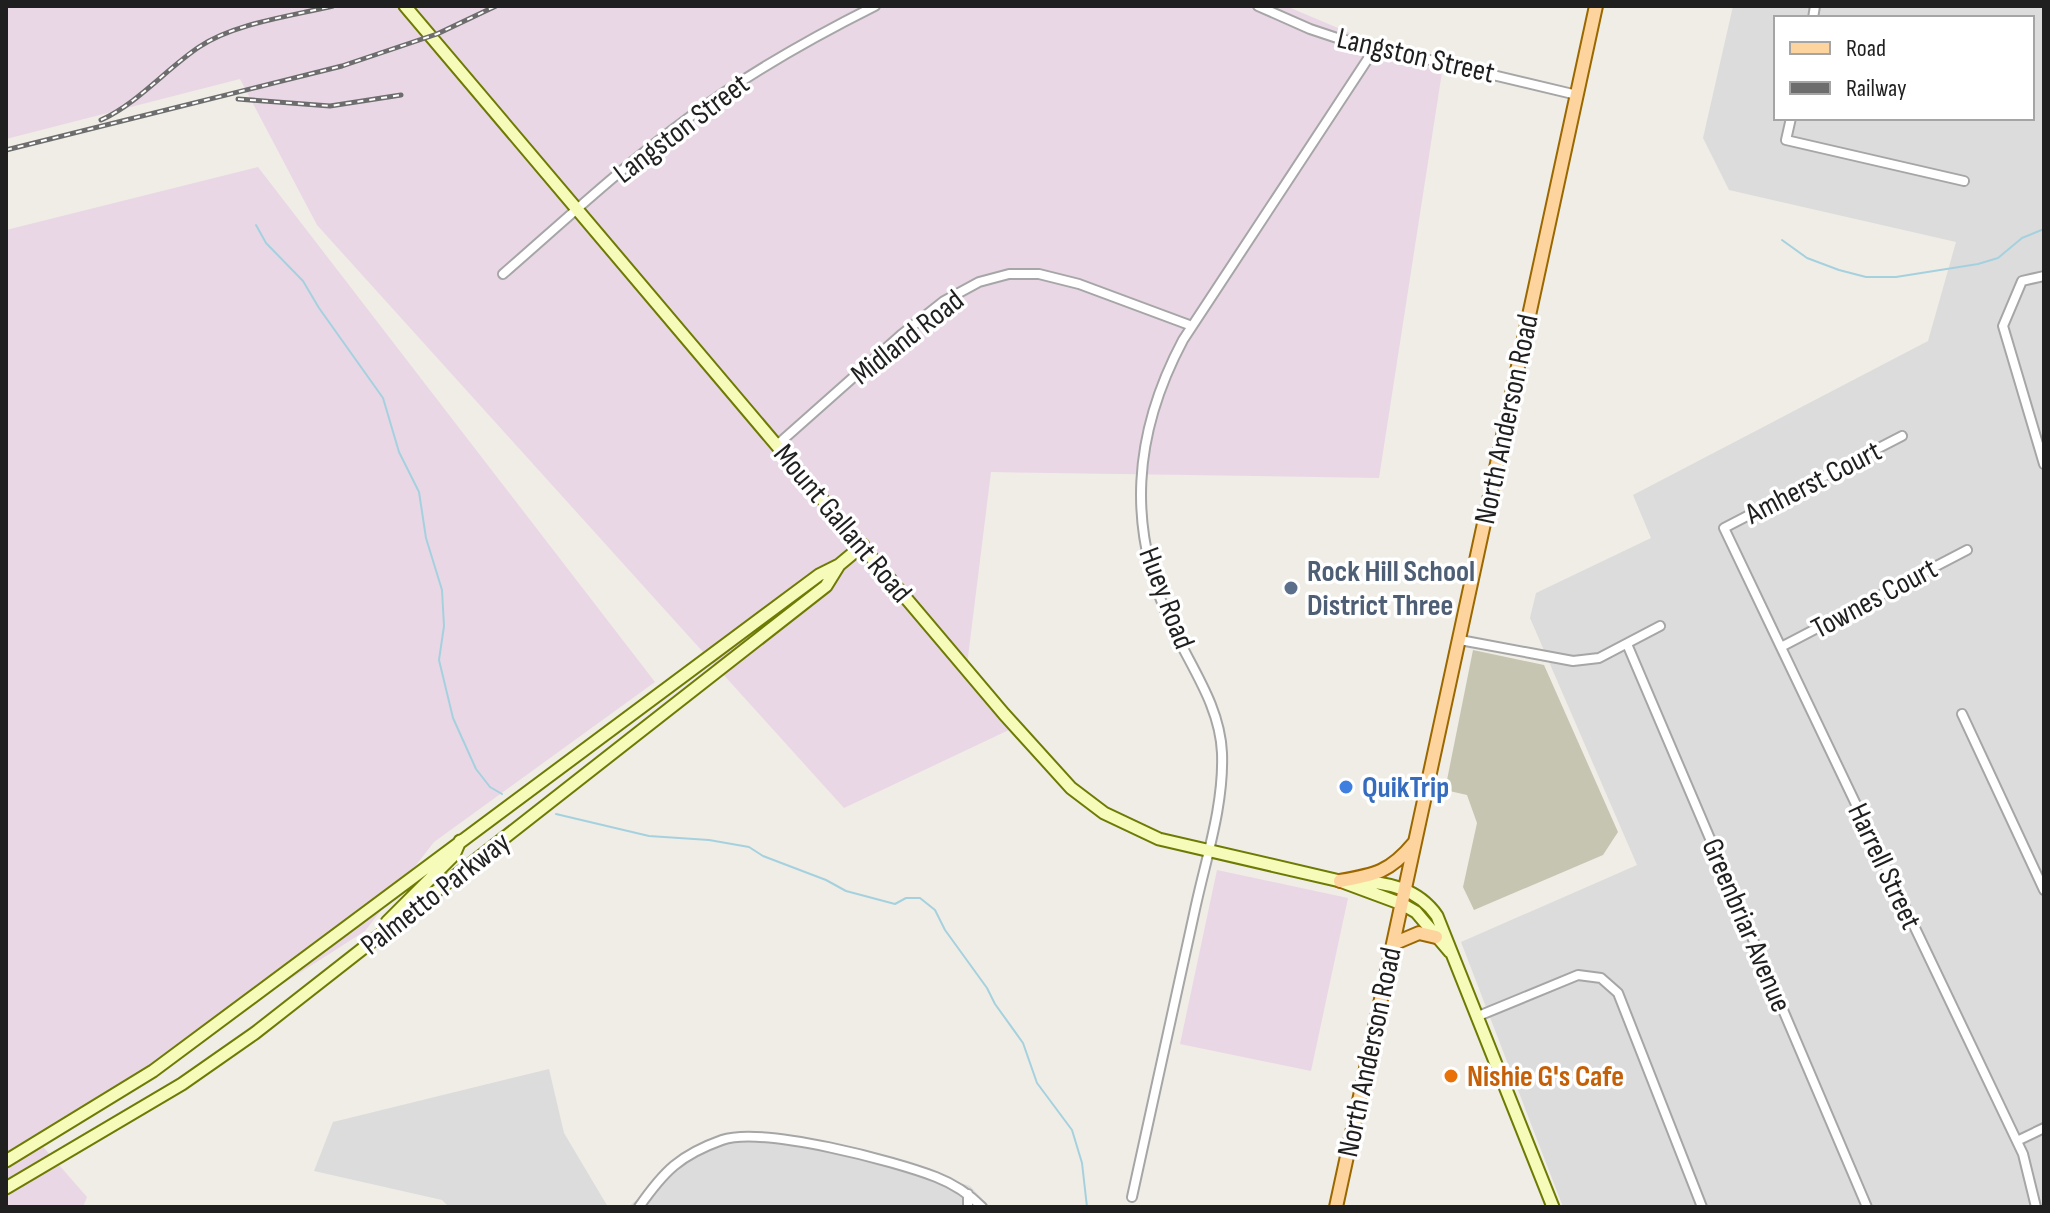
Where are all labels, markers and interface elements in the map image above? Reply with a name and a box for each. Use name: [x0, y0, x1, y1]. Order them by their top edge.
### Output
legend: [1774, 16, 2034, 120]
street label: Langston Street: [1334, 20, 1498, 92]
text: Road: [1846, 34, 1886, 63]
street label: Langston Street: [607, 66, 757, 191]
text: Railway: [1846, 74, 1906, 103]
street label: Midland Road: [844, 283, 971, 393]
street label: North Anderson Road: [1467, 311, 1547, 527]
street label: Amherst Court: [1739, 433, 1887, 533]
street label: Mount Gallant Road: [766, 437, 919, 610]
street label: Huey Road: [1130, 542, 1202, 654]
street label: Townes Court: [1805, 551, 1943, 647]
place label: Rock Hill School District Three: [1307, 554, 1475, 624]
marker: Rock Hill School District Three: [1282, 579, 1300, 597]
place label: QuikTrip: [1362, 770, 1449, 806]
marker: QuikTrip: [1337, 778, 1355, 796]
street label: Harrell Street: [1839, 798, 1929, 935]
street label: Palmetto Parkway: [354, 824, 518, 963]
street label: Greenbriar Avenue: [1693, 833, 1799, 1018]
street label: North Anderson Road: [1330, 944, 1410, 1160]
place label: Nishie G's Cafe: [1467, 1059, 1624, 1095]
marker: Nishie G's Cafe: [1442, 1067, 1460, 1085]

